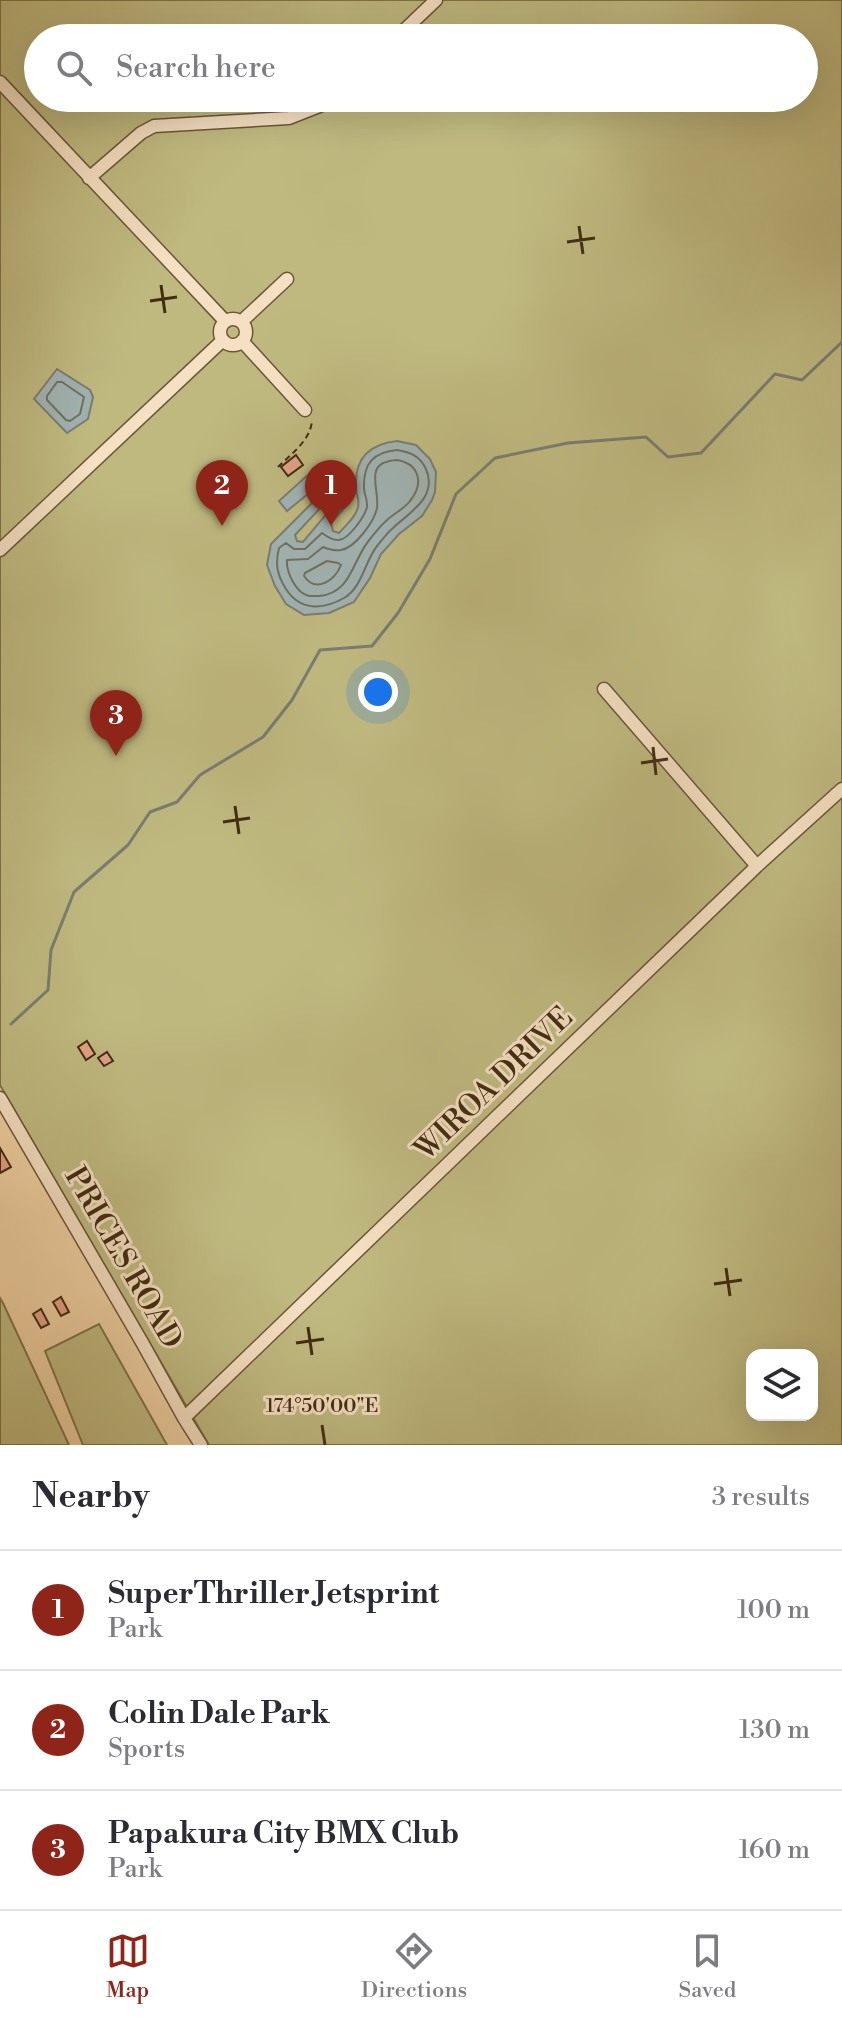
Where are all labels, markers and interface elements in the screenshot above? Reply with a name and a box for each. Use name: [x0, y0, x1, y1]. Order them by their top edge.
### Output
search box: [24, 24, 818, 112]
icon: search: [52, 46, 96, 90]
text: Search here: [116, 49, 276, 87]
pin: 2: [196, 460, 248, 526]
pin: 1: [305, 460, 357, 526]
your location: [358, 672, 398, 712]
pin: 3: [90, 690, 142, 756]
street label: WIROA DRIVE: [406, 999, 581, 1170]
street label: PRICES ROAD: [56, 1160, 190, 1356]
map controls: [746, 1349, 818, 1421]
button: layers: [746, 1349, 818, 1421]
text: 174°50'00"E: [266, 1394, 378, 1419]
text: Nearby: [32, 1476, 150, 1518]
text: 3 results: [712, 1481, 810, 1513]
text: SuperThriller Jetsprint: [108, 1575, 439, 1613]
text: 1: [52, 1594, 64, 1626]
text: 100 m: [737, 1594, 810, 1626]
text: Park: [108, 1613, 162, 1645]
text: Colin Dale Park: [108, 1695, 330, 1733]
text: 2: [50, 1714, 66, 1746]
text: 130 m: [739, 1714, 810, 1746]
text: Sports: [108, 1733, 185, 1765]
text: Papakura City BMX Club: [108, 1815, 459, 1853]
text: 3: [50, 1834, 66, 1866]
text: 160 m: [739, 1834, 810, 1866]
text: Park: [108, 1853, 162, 1885]
tab: Map: [106, 1929, 150, 2004]
tab: Directions: [361, 1929, 467, 2004]
tab: Saved: [679, 1929, 736, 2004]

